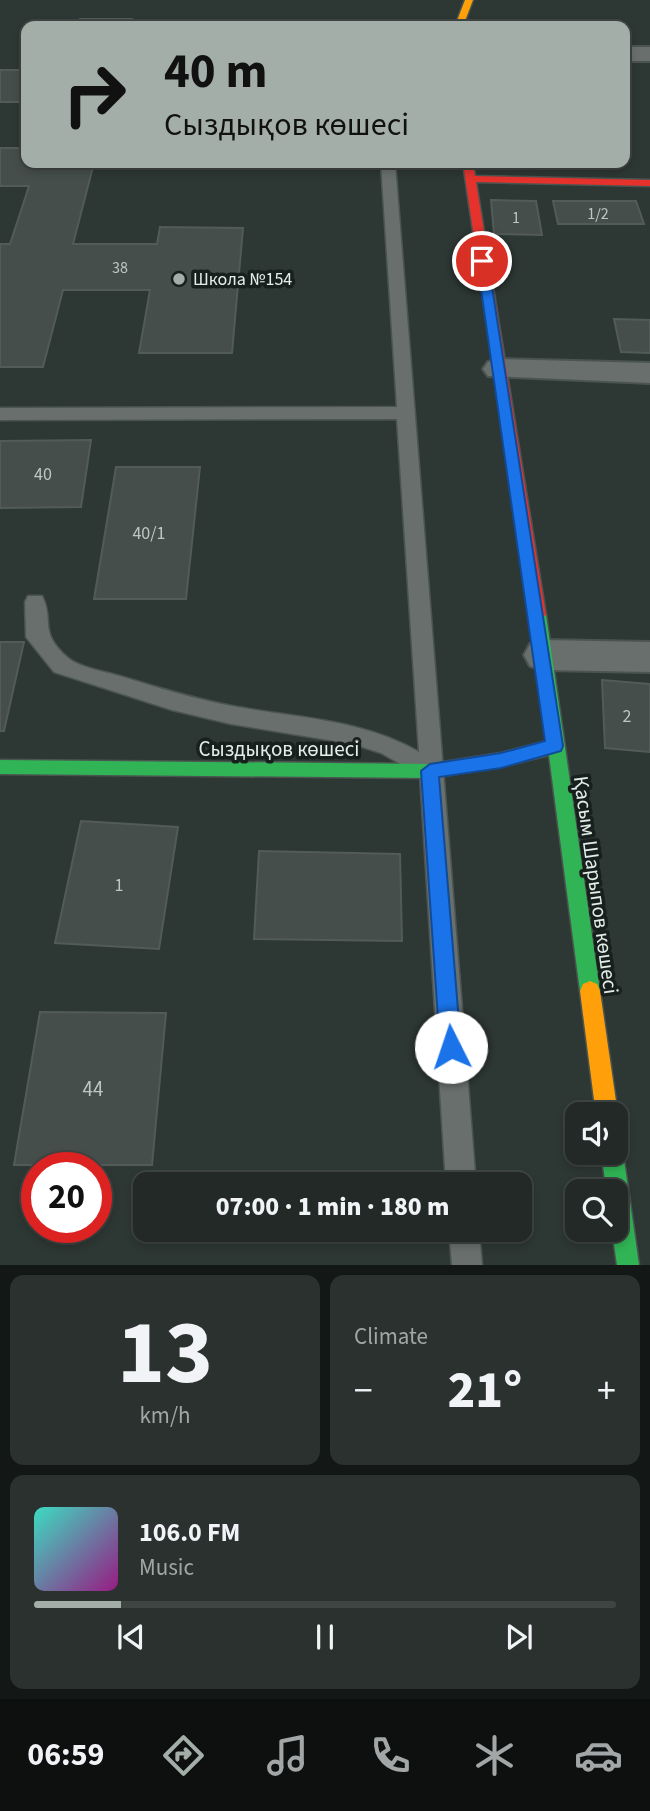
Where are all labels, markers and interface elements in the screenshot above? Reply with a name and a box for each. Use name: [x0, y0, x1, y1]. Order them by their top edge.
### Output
text: 40 m: [164, 37, 268, 107]
icon: right: [49, 49, 140, 140]
text: Сыздықов көшесі: [164, 102, 409, 148]
house number: 1/2: [587, 203, 609, 225]
house number: 1: [512, 207, 520, 229]
pin: [452, 231, 512, 291]
icon: arrive: [463, 242, 501, 280]
house number: 38: [112, 257, 128, 279]
place label: Школа №154: [193, 267, 292, 292]
marker: Школа №154: [171, 271, 187, 287]
house number: 40: [34, 462, 52, 487]
house number: 40/1: [132, 521, 166, 546]
house number: 2: [623, 704, 632, 729]
street label: Сыздықов көшесі: [199, 734, 359, 764]
street label: Қасым Шарыпов көшесі: [566, 774, 626, 996]
house number: 1: [115, 873, 123, 898]
position arrow: [414, 1010, 488, 1084]
house number: 44: [83, 1074, 103, 1104]
map controls: [565, 1102, 628, 1242]
button: sound: [565, 1102, 628, 1165]
speed limit sign: 20: [21, 1152, 112, 1243]
button: search: [565, 1179, 628, 1242]
text: 07:00 · 1 min · 180 m: [216, 1188, 449, 1225]
text: 13: [117, 1289, 213, 1418]
text: Climate: [354, 1320, 428, 1353]
text: 21°: [448, 1354, 522, 1428]
text: −: [354, 1364, 373, 1418]
text: +: [597, 1364, 616, 1418]
text: km/h: [139, 1399, 191, 1432]
text: 106.0 FM: [139, 1514, 240, 1551]
text: Music: [139, 1551, 194, 1584]
icon: previous: [112, 1618, 150, 1656]
icon: pause: [306, 1618, 344, 1656]
icon: next: [500, 1618, 538, 1656]
icon: directions: [159, 1731, 208, 1780]
icon: music: [263, 1731, 312, 1780]
icon: phone: [366, 1731, 415, 1780]
icon: climate: [470, 1731, 519, 1780]
icon: car: [574, 1731, 623, 1780]
text: 06:59: [27, 1732, 105, 1778]

